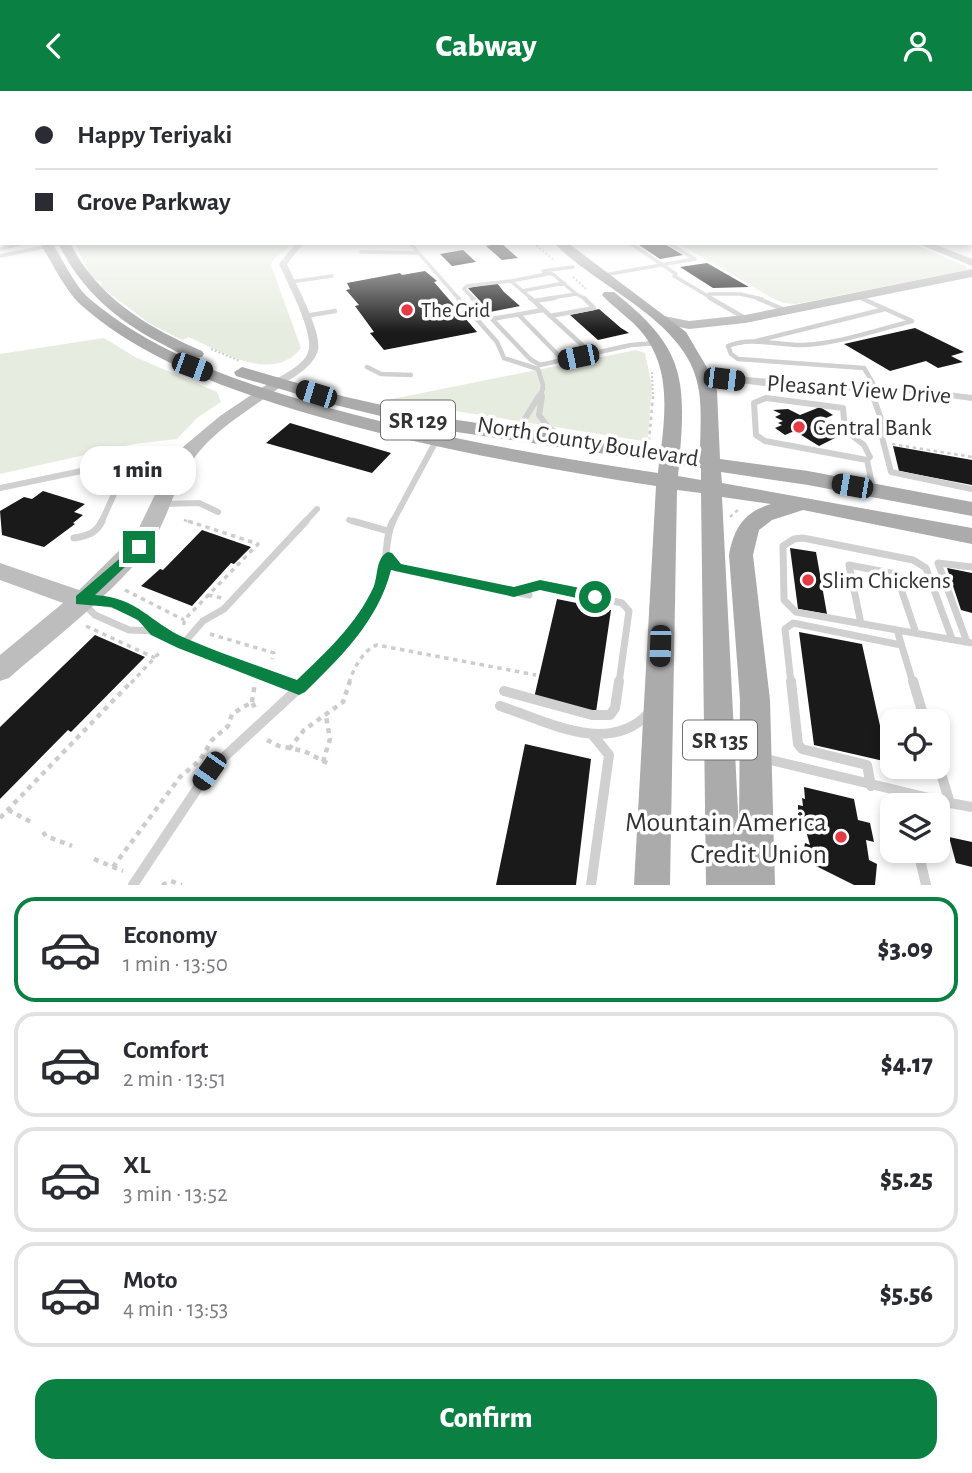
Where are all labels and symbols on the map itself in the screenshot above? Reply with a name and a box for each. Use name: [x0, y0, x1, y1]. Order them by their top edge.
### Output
place label: The Grid: [421, 300, 490, 321]
marker: The Grid: [399, 302, 415, 318]
car: [556, 342, 601, 372]
car: [169, 350, 216, 384]
car: [702, 366, 747, 392]
street label: Pleasant View Drive: [766, 372, 952, 408]
car: [293, 378, 340, 410]
road number: SR 129: [381, 401, 455, 439]
street label: North County Boulevard: [475, 413, 700, 471]
place label: Central Bank: [813, 416, 932, 440]
marker: Central Bank: [791, 419, 807, 435]
callout: 1 min: [81, 445, 197, 495]
car: [830, 472, 875, 500]
route end: [123, 531, 155, 563]
place label: Slim Chickens: [822, 569, 951, 593]
marker: Slim Chickens: [800, 572, 816, 588]
route start: [579, 581, 611, 613]
car: [649, 625, 672, 667]
road number: SR 135: [683, 720, 757, 759]
car: [189, 748, 230, 794]
place label: Mountain America Credit Union: [625, 809, 827, 869]
marker: Mountain America Credit Union: [833, 829, 849, 845]

